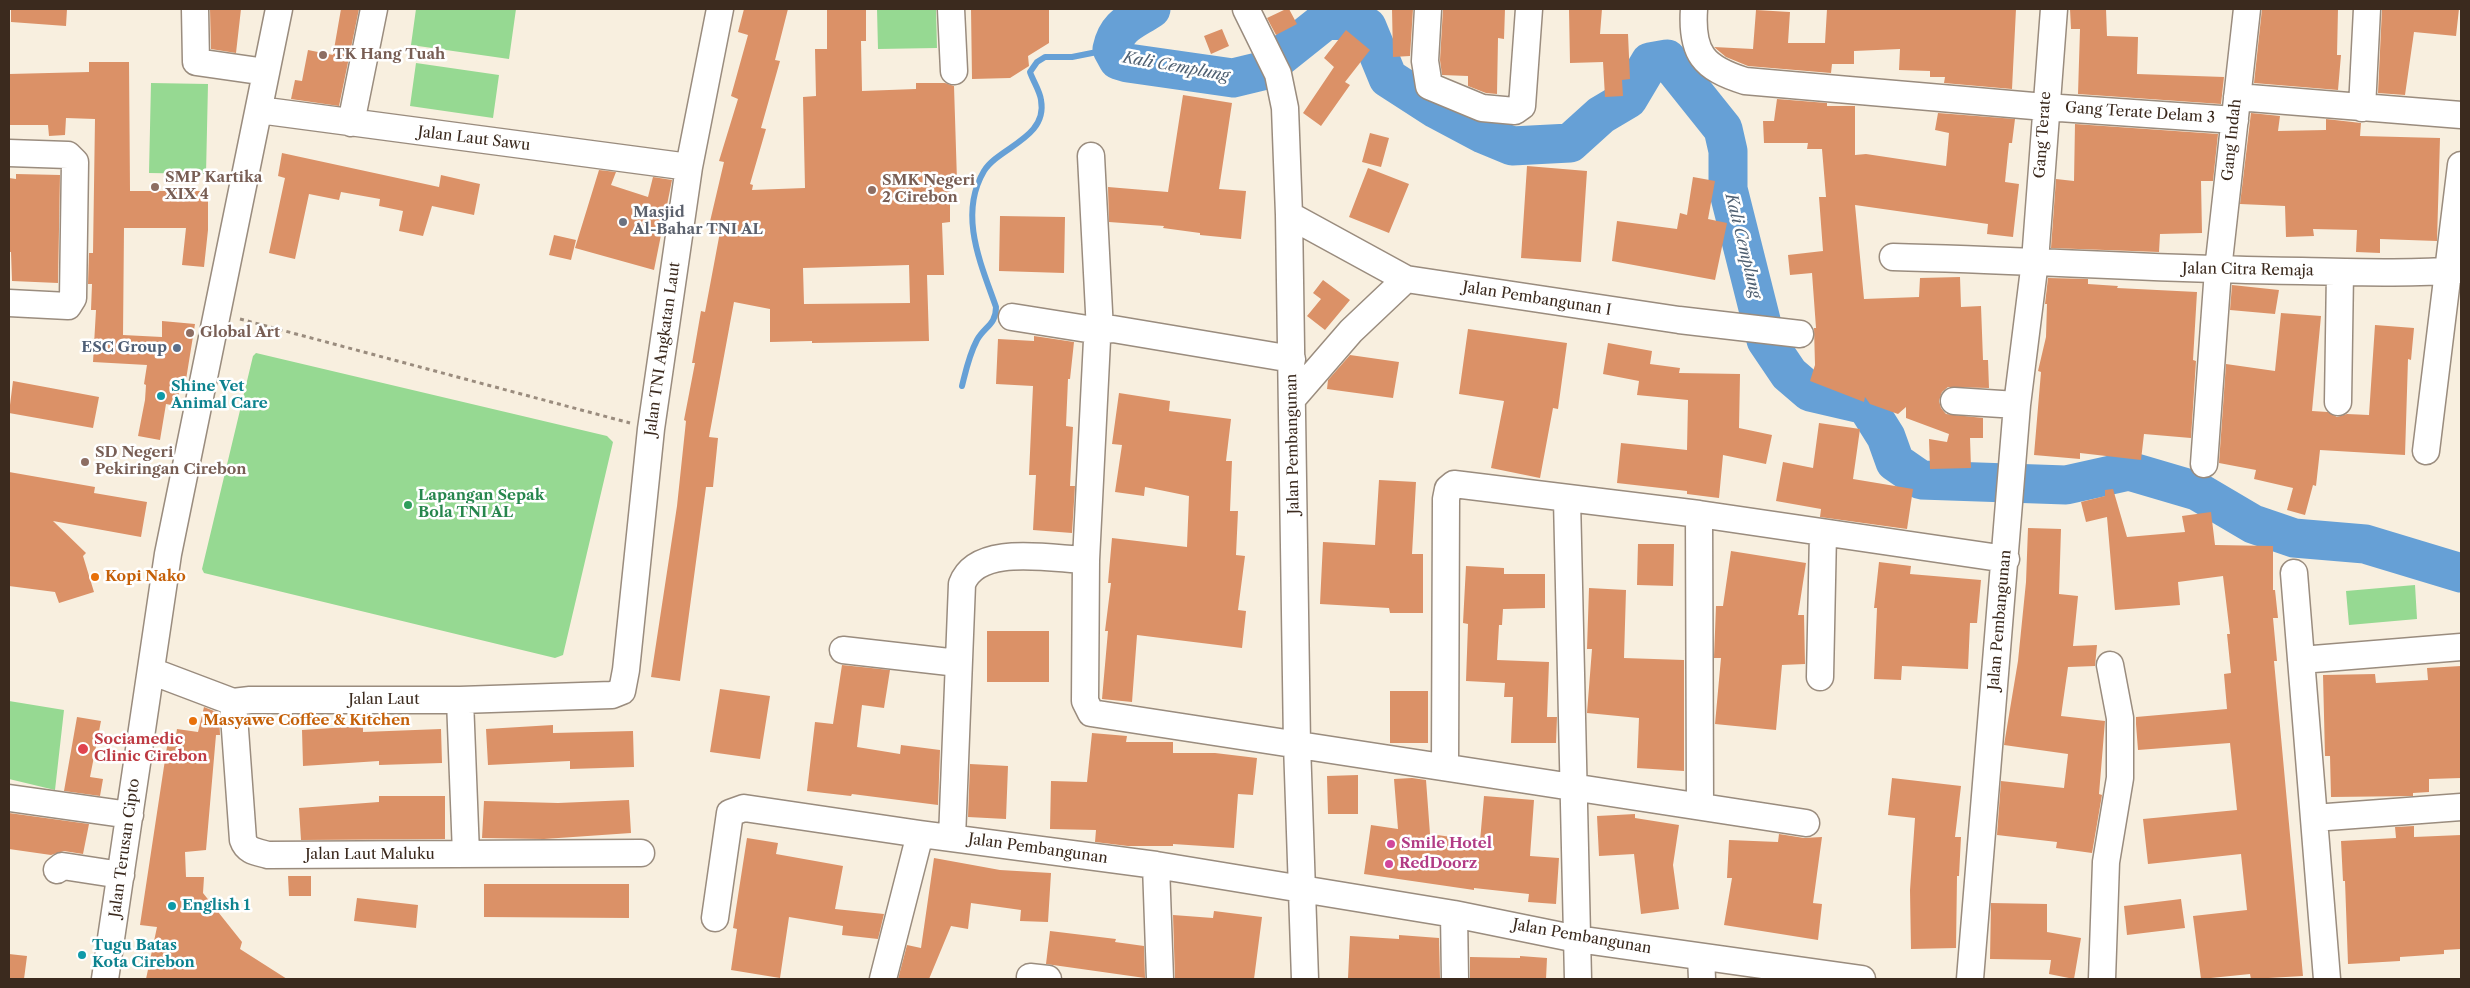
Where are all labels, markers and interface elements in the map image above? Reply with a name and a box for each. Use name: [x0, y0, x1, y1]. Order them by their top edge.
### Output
place label: TK Hang Tuah: [333, 46, 445, 64]
water label: Kali Cemplung: [1121, 48, 1231, 86]
marker: TK Hang Tuah: [317, 49, 329, 61]
street label: Gang Terate: [2031, 91, 2055, 179]
street label: Gang Indah: [2219, 98, 2245, 182]
street label: Gang Terate Delam 3: [2064, 99, 2216, 127]
street label: Jalan Laut Sawu: [417, 123, 531, 155]
place label: SMP Kartika XIX 4: [165, 169, 262, 204]
place label: SMK Negeri 2 Cirebon: [882, 172, 975, 207]
marker: SMP Kartika XIX 4: [149, 181, 161, 193]
marker: SMK Negeri 2 Cirebon: [866, 184, 878, 196]
water label: Kali Cemplung: [1721, 191, 1765, 301]
place label: Masjid Al-Bahar TNI AL: [633, 204, 763, 239]
marker: Masjid Al-Bahar TNI AL: [617, 216, 629, 228]
street label: Jalan Citra Remaja: [2182, 260, 2314, 280]
street label: Jalan TNI Angkatan Laut: [642, 261, 684, 437]
street label: Jalan Pembangunan I: [1461, 278, 1613, 320]
place label: Global Art: [200, 324, 280, 342]
marker: Global Art: [184, 327, 196, 339]
place label: ESC Group: [81, 339, 167, 357]
marker: ESC Group: [171, 342, 183, 354]
street label: Jalan Pembangunan: [1283, 373, 1303, 515]
place label: Shine Vet Animal Care: [171, 378, 268, 413]
marker: Shine Vet Animal Care: [155, 390, 167, 402]
place label: SD Negeri Pekiringan Cirebon: [95, 444, 246, 479]
marker: SD Negeri Pekiringan Cirebon: [79, 456, 91, 468]
place label: Lapangan Sepak Bola TNI AL: [418, 487, 545, 522]
marker: Lapangan Sepak Bola TNI AL: [402, 499, 414, 511]
street label: Jalan Pembangunan: [1985, 549, 2015, 691]
place label: Kopi Nako: [105, 568, 186, 586]
marker: Kopi Nako: [89, 571, 101, 583]
street label: Jalan Laut: [348, 691, 420, 709]
place label: Masyawe Coffee & Kitchen: [203, 712, 410, 730]
marker: Masyawe Coffee & Kitchen: [187, 715, 199, 727]
place label: Sociamedic Clinic Cirebon: [94, 731, 207, 766]
marker: Sociamedic Clinic Cirebon: [76, 742, 90, 756]
street label: Jalan Terusan Cipto: [106, 777, 144, 919]
street label: Jalan Pembangunan: [967, 830, 1109, 868]
place label: Smile Hotel: [1401, 835, 1492, 853]
marker: Smile Hotel: [1385, 838, 1397, 850]
street label: Jalan Laut Maluku: [305, 846, 435, 864]
place label: RedDoorz: [1399, 855, 1477, 873]
marker: RedDoorz: [1383, 858, 1395, 870]
place label: English 1: [182, 897, 250, 915]
marker: English 1: [166, 900, 178, 912]
street label: Jalan Pembangunan: [1511, 916, 1653, 958]
place label: Tugu Batas Kota Cirebon: [92, 937, 195, 972]
marker: Tugu Batas Kota Cirebon: [76, 949, 88, 961]

